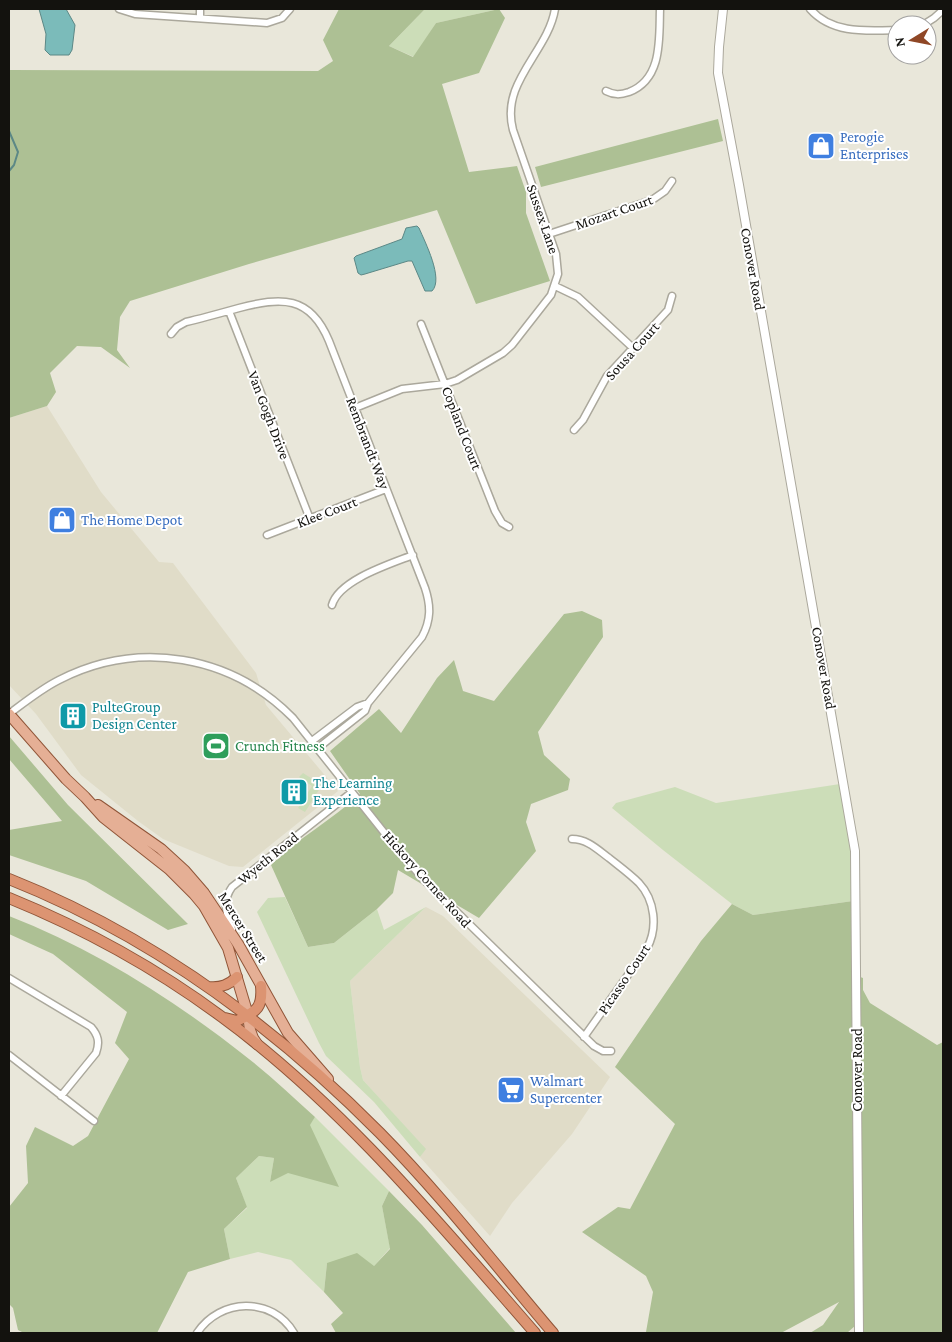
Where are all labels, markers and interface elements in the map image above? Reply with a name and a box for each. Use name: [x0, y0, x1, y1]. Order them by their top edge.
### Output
north arrow: [887, 15, 937, 65]
text: N: [890, 36, 908, 48]
place label: Perogie Enterprises: [840, 129, 909, 163]
shop icon: Perogie Enterprises: [806, 131, 836, 161]
street label: Sussex Lane: [524, 182, 562, 256]
street label: Mozart Court: [573, 191, 656, 233]
street label: Conover Road: [738, 226, 768, 312]
street label: Sousa Court: [602, 318, 663, 383]
street label: Van Gogh Drive: [244, 369, 293, 462]
street label: Copland Court: [438, 384, 486, 473]
street label: Rembrandt Way: [342, 395, 393, 492]
street label: Klee Court: [295, 493, 360, 531]
shop icon: The Home Depot: [47, 505, 77, 535]
place label: The Home Depot: [81, 512, 183, 529]
street label: Conover Road: [809, 625, 839, 711]
place label: PulteGroup Design Center: [92, 699, 177, 733]
building icon: PulteGroup Design Center: [58, 701, 88, 731]
sports icon: Crunch Fitness: [201, 731, 231, 761]
place label: Crunch Fitness: [235, 738, 325, 754]
place label: The Learning Experience: [313, 775, 392, 809]
building icon: The Learning Experience: [279, 777, 309, 807]
street label: Hickory Corner Road: [379, 827, 475, 931]
street label: Wyeth Road: [235, 829, 302, 888]
street label: Mercer Street: [215, 889, 272, 966]
street label: Picasso Court: [595, 940, 654, 1017]
street label: Conover Road: [849, 1028, 865, 1112]
place label: Walmart Supercenter: [530, 1073, 603, 1107]
supermarket icon: Walmart Supercenter: [496, 1075, 526, 1105]

